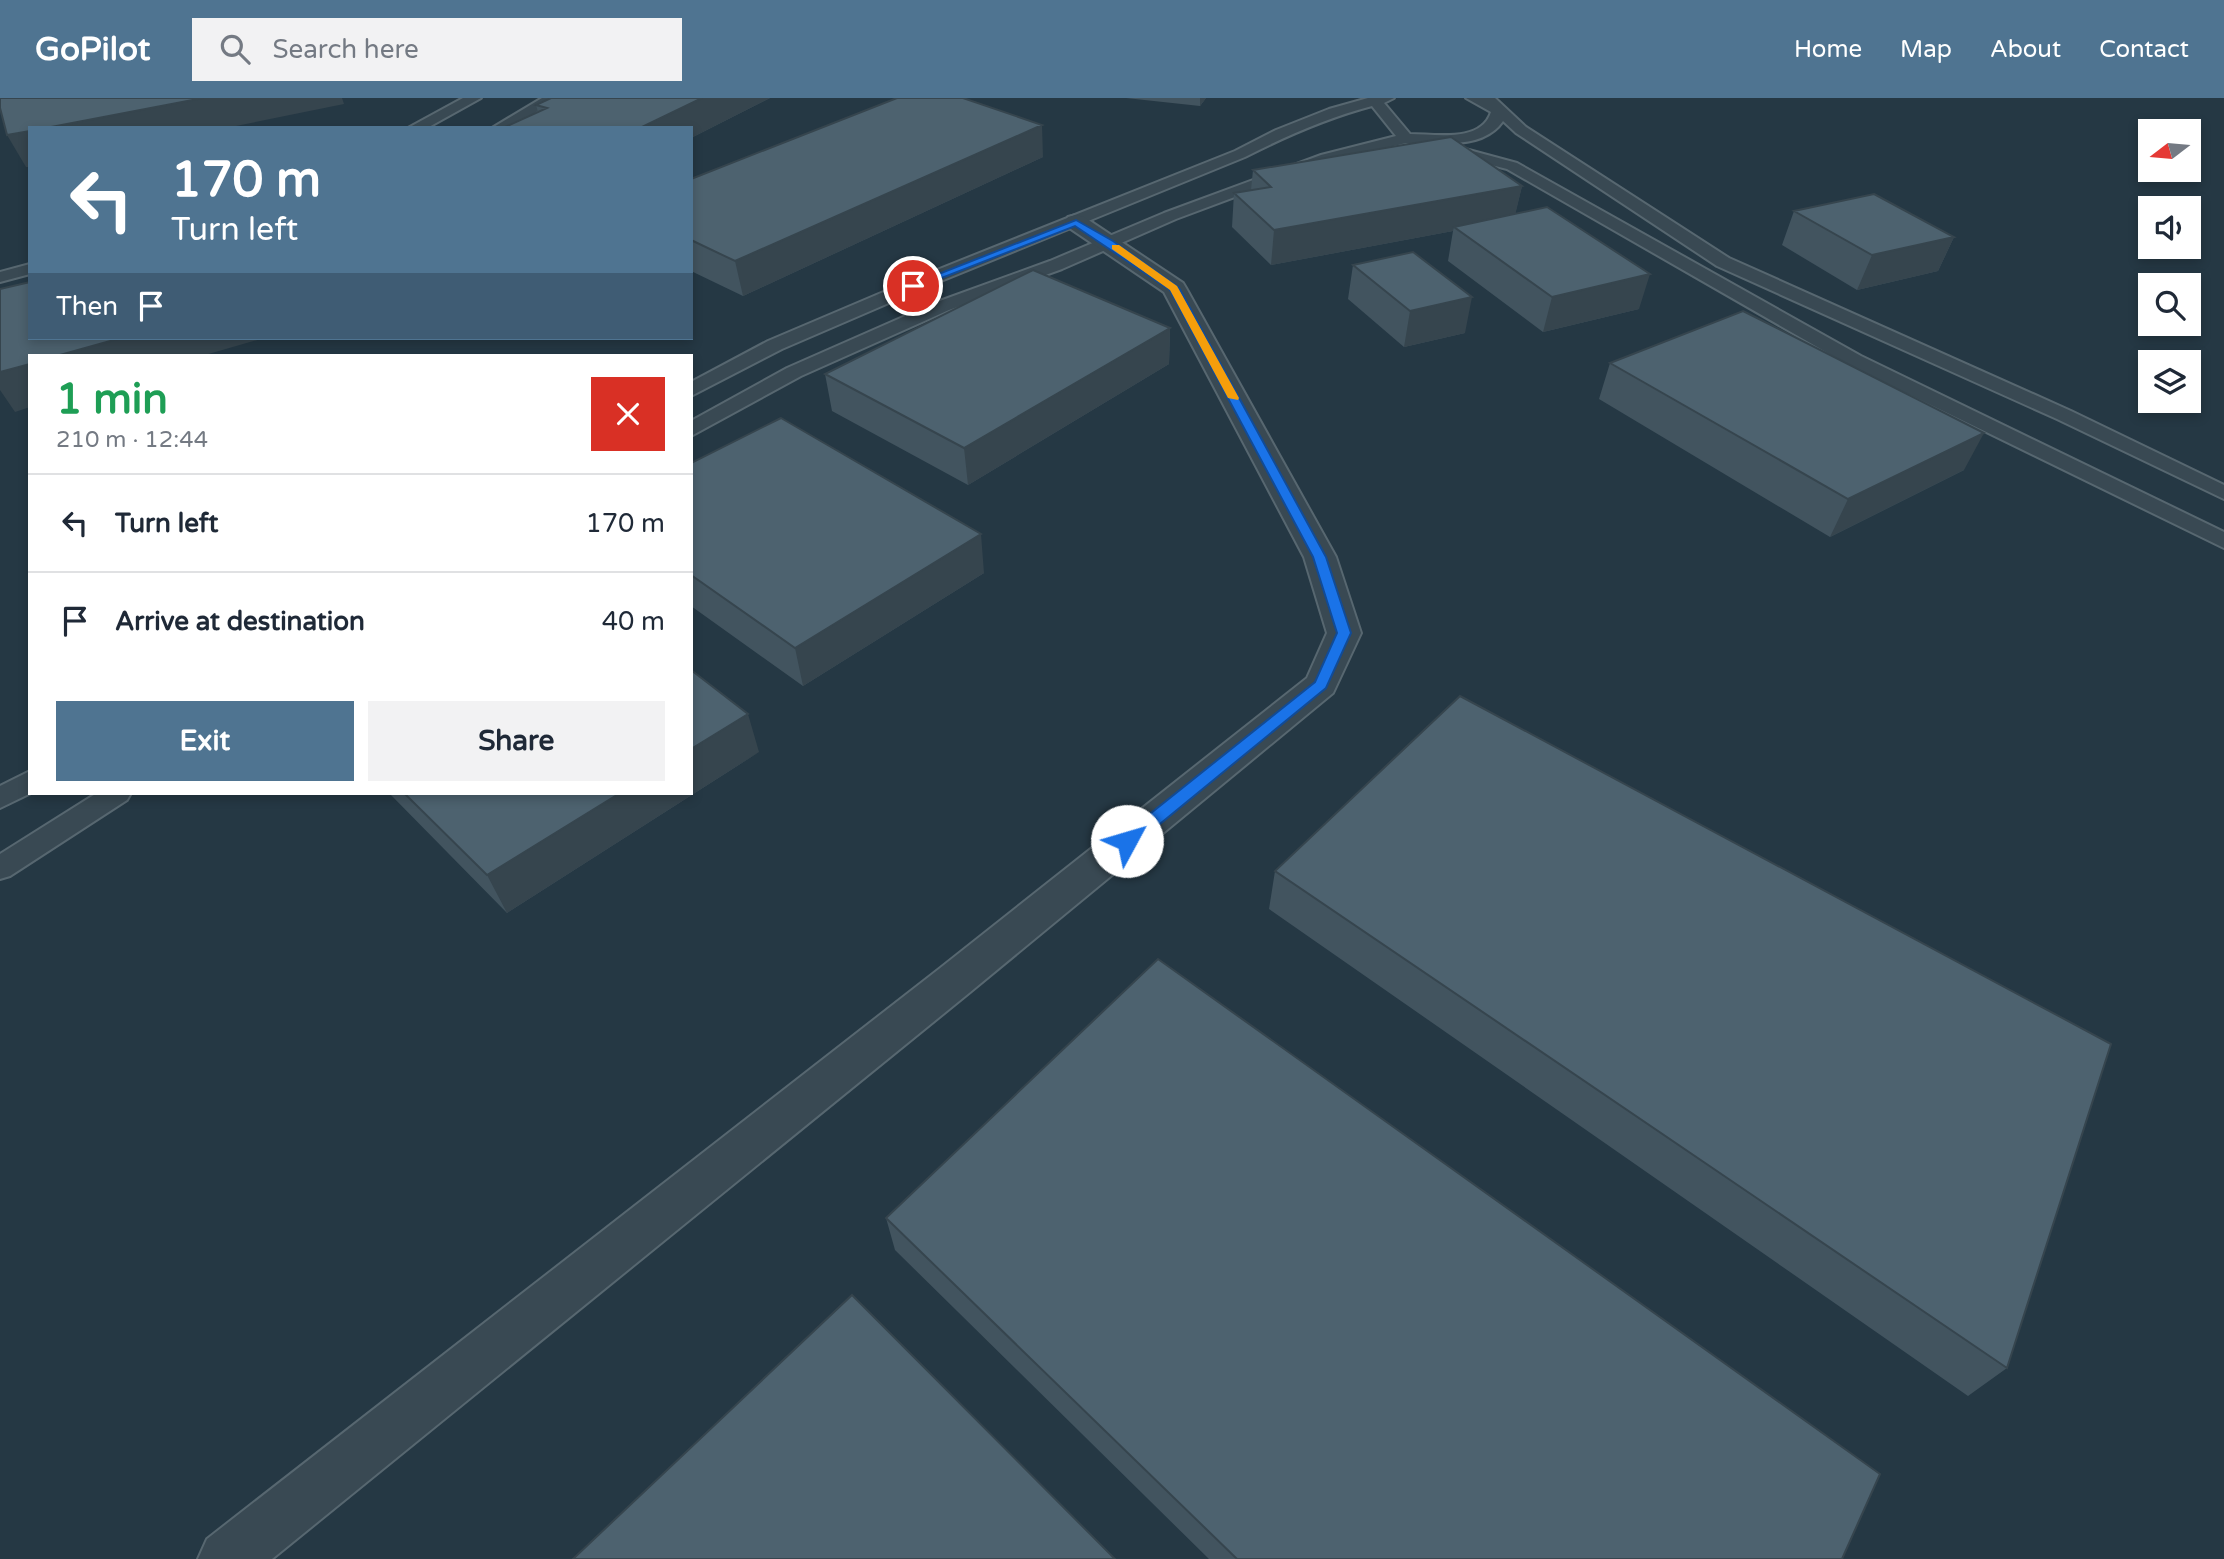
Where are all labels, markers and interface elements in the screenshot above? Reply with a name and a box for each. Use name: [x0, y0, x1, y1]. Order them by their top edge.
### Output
search box: [192, 18, 682, 81]
text: GoPilot: [35, 30, 150, 69]
icon: search: [216, 30, 254, 68]
text: Search here: [272, 34, 419, 65]
text: Home: [1794, 35, 1862, 64]
text: Map: [1900, 35, 1952, 64]
text: About: [1990, 35, 2061, 64]
text: Contact: [2099, 35, 2189, 64]
north arrow: [2138, 119, 2202, 182]
map controls: [2138, 119, 2201, 413]
text: 170 m: [171, 151, 321, 210]
icon: left: [56, 154, 147, 245]
button: sound: [2138, 196, 2201, 259]
text: Turn left: [171, 211, 298, 249]
pin: [883, 256, 943, 316]
icon: arrive: [894, 267, 932, 305]
button: search: [2138, 273, 2201, 336]
icon: arrive: [132, 287, 170, 325]
text: Then: [56, 291, 118, 322]
button: layers: [2138, 350, 2201, 413]
text: 1 min: [56, 374, 168, 425]
button: close: [591, 377, 665, 451]
text: 210 m · 12:44: [56, 426, 208, 454]
icon: left: [56, 504, 94, 542]
text: Turn left: [115, 508, 218, 539]
text: 170 m: [585, 508, 665, 539]
icon: arrive: [56, 602, 94, 640]
text: Arrive at destination: [115, 606, 365, 637]
text: 40 m: [602, 606, 665, 637]
button: Exit: [56, 701, 354, 781]
button: Share: [368, 701, 665, 781]
position arrow: [1090, 804, 1164, 878]

